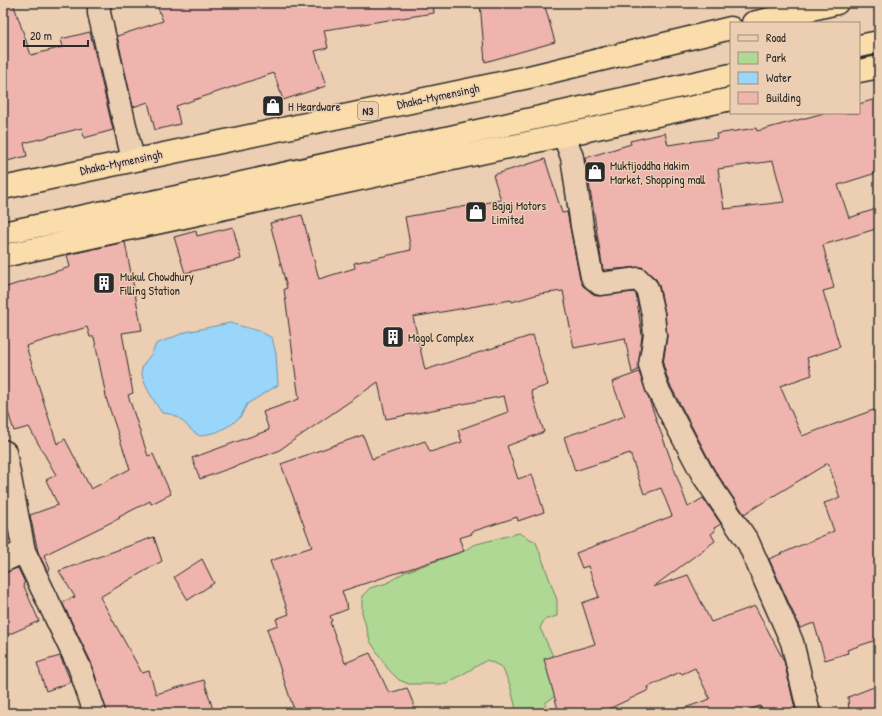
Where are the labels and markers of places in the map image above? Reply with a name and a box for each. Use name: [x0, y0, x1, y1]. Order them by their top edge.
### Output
shop icon: H Heardware: [260, 93, 286, 119]
place label: H Heardware: [288, 98, 341, 115]
place label: Muktijoddha Hakim Market, Shopping mall: [610, 157, 706, 188]
shop icon: Muktijoddha Hakim Market, Shopping mall: [582, 159, 608, 185]
place label: Bajaj Motors Limited: [492, 197, 546, 228]
shop icon: Bajaj Motors Limited: [463, 199, 489, 225]
place label: Mukul Chowdhury Filling Station: [119, 268, 194, 299]
building icon: Mukul Chowdhury Filling Station: [91, 270, 117, 296]
building icon: Mogol Complex: [380, 324, 406, 350]
place label: Mogol Complex: [408, 329, 474, 346]

